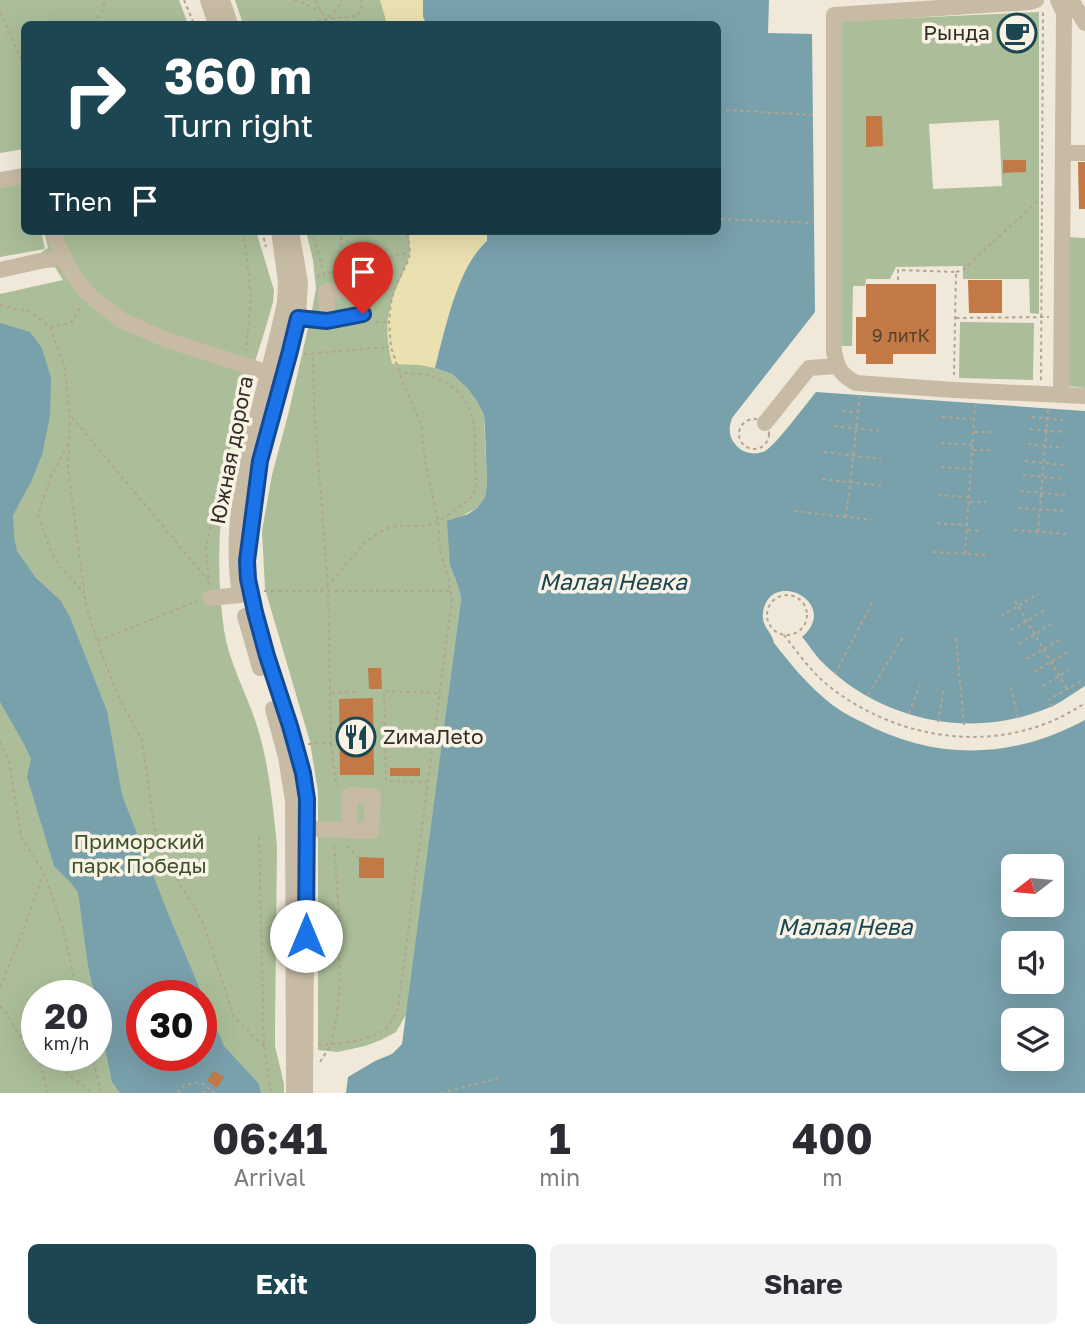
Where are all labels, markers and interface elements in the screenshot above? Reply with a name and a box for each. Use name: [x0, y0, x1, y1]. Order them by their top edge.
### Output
cafe icon: Рында: [996, 12, 1038, 54]
place label: Рында: [923, 19, 990, 45]
text: 360 m: [164, 46, 312, 105]
icon: right: [49, 49, 140, 140]
text: Turn right: [164, 106, 313, 144]
icon: arrive: [126, 182, 164, 220]
text: Then: [49, 186, 112, 217]
pin: [333, 242, 393, 314]
icon: arrive: [344, 253, 382, 291]
house number: 9 литК: [872, 324, 931, 346]
street label: Южная дорога: [204, 374, 258, 526]
water label: Малая Невка: [539, 567, 688, 595]
restaurant icon: ZимаЛеtо: [335, 716, 377, 758]
place label: ZимаЛеtо: [383, 723, 484, 749]
park label: Приморский парк Победы: [71, 828, 207, 878]
north arrow: [1001, 854, 1064, 917]
map controls: [1001, 854, 1064, 1071]
position arrow: [269, 899, 343, 973]
water label: Малая Нева: [778, 912, 913, 940]
button: sound: [1001, 931, 1064, 994]
speed limit sign: 30: [126, 980, 217, 1071]
text: 20: [44, 995, 89, 1037]
button: layers: [1001, 1008, 1064, 1071]
text: km/h: [44, 1032, 89, 1054]
text: 06:41: [212, 1113, 327, 1163]
text: 1: [549, 1113, 571, 1163]
text: 400: [792, 1113, 873, 1163]
text: Arrival: [234, 1163, 306, 1191]
text: min: [539, 1163, 580, 1191]
text: m: [822, 1163, 843, 1191]
button: Exit: [28, 1244, 536, 1324]
button: Share: [550, 1244, 1057, 1324]

